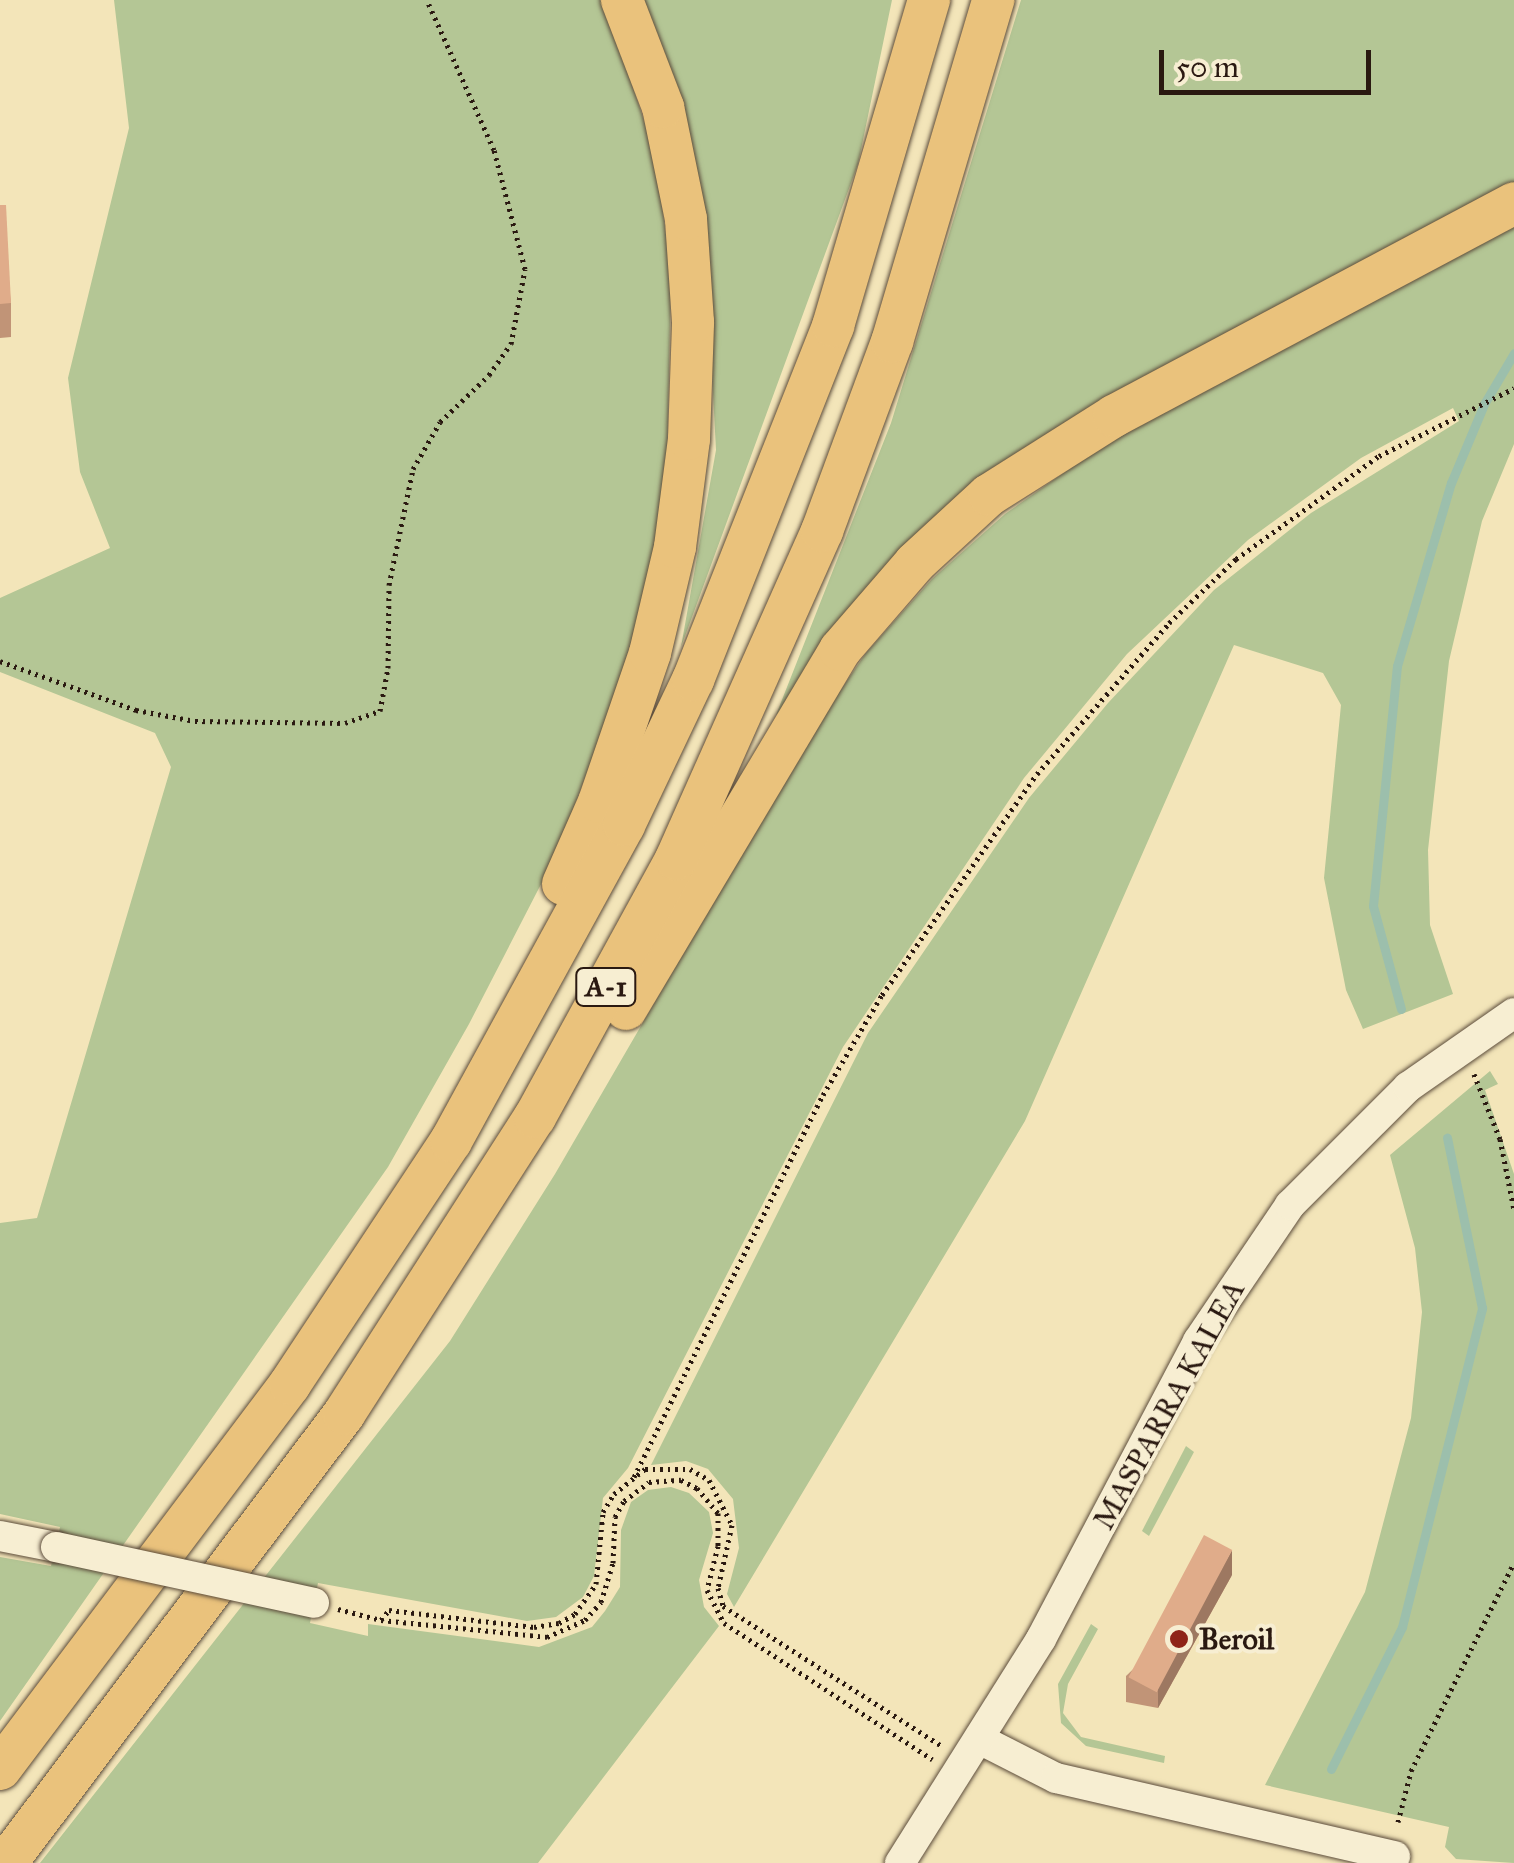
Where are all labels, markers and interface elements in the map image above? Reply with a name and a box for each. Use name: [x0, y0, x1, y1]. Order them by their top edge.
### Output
scale bar: [1164, 30, 1376, 92]
text: 50 m: [1176, 49, 1239, 85]
road number: A-1: [574, 964, 638, 1010]
street label: MASPARRA KALEA: [1086, 1274, 1252, 1536]
place label: Beroil: [1199, 1621, 1274, 1657]
marker: Beroil: [1168, 1628, 1190, 1650]

